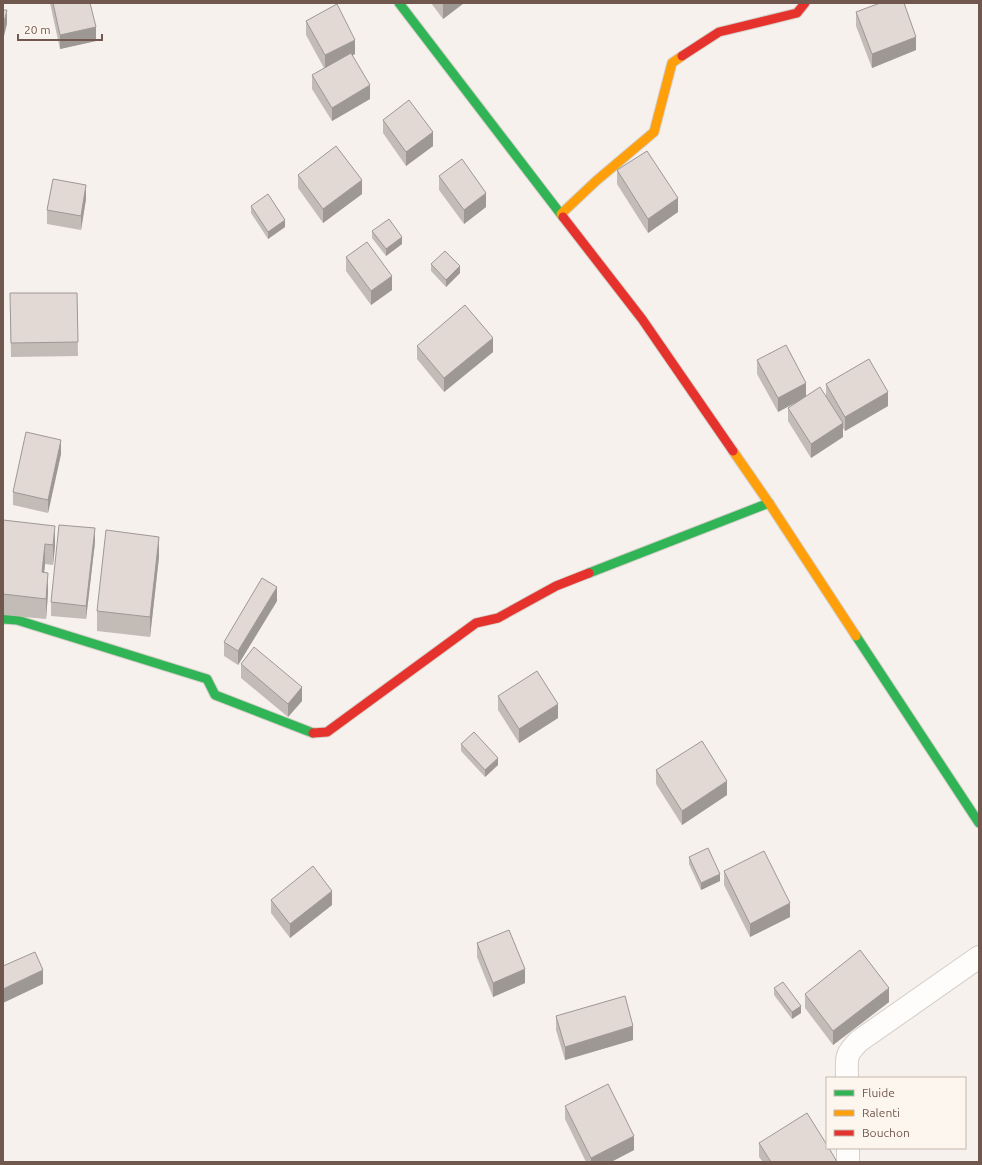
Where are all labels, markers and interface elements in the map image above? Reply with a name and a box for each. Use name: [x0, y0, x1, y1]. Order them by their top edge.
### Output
scale bar: [18, 16, 102, 42]
text: 20 m: [24, 23, 51, 36]
legend: [826, 1077, 966, 1149]
text: Fluide: [862, 1086, 895, 1099]
text: Ralenti: [862, 1106, 900, 1119]
text: Bouchon: [862, 1126, 910, 1139]

